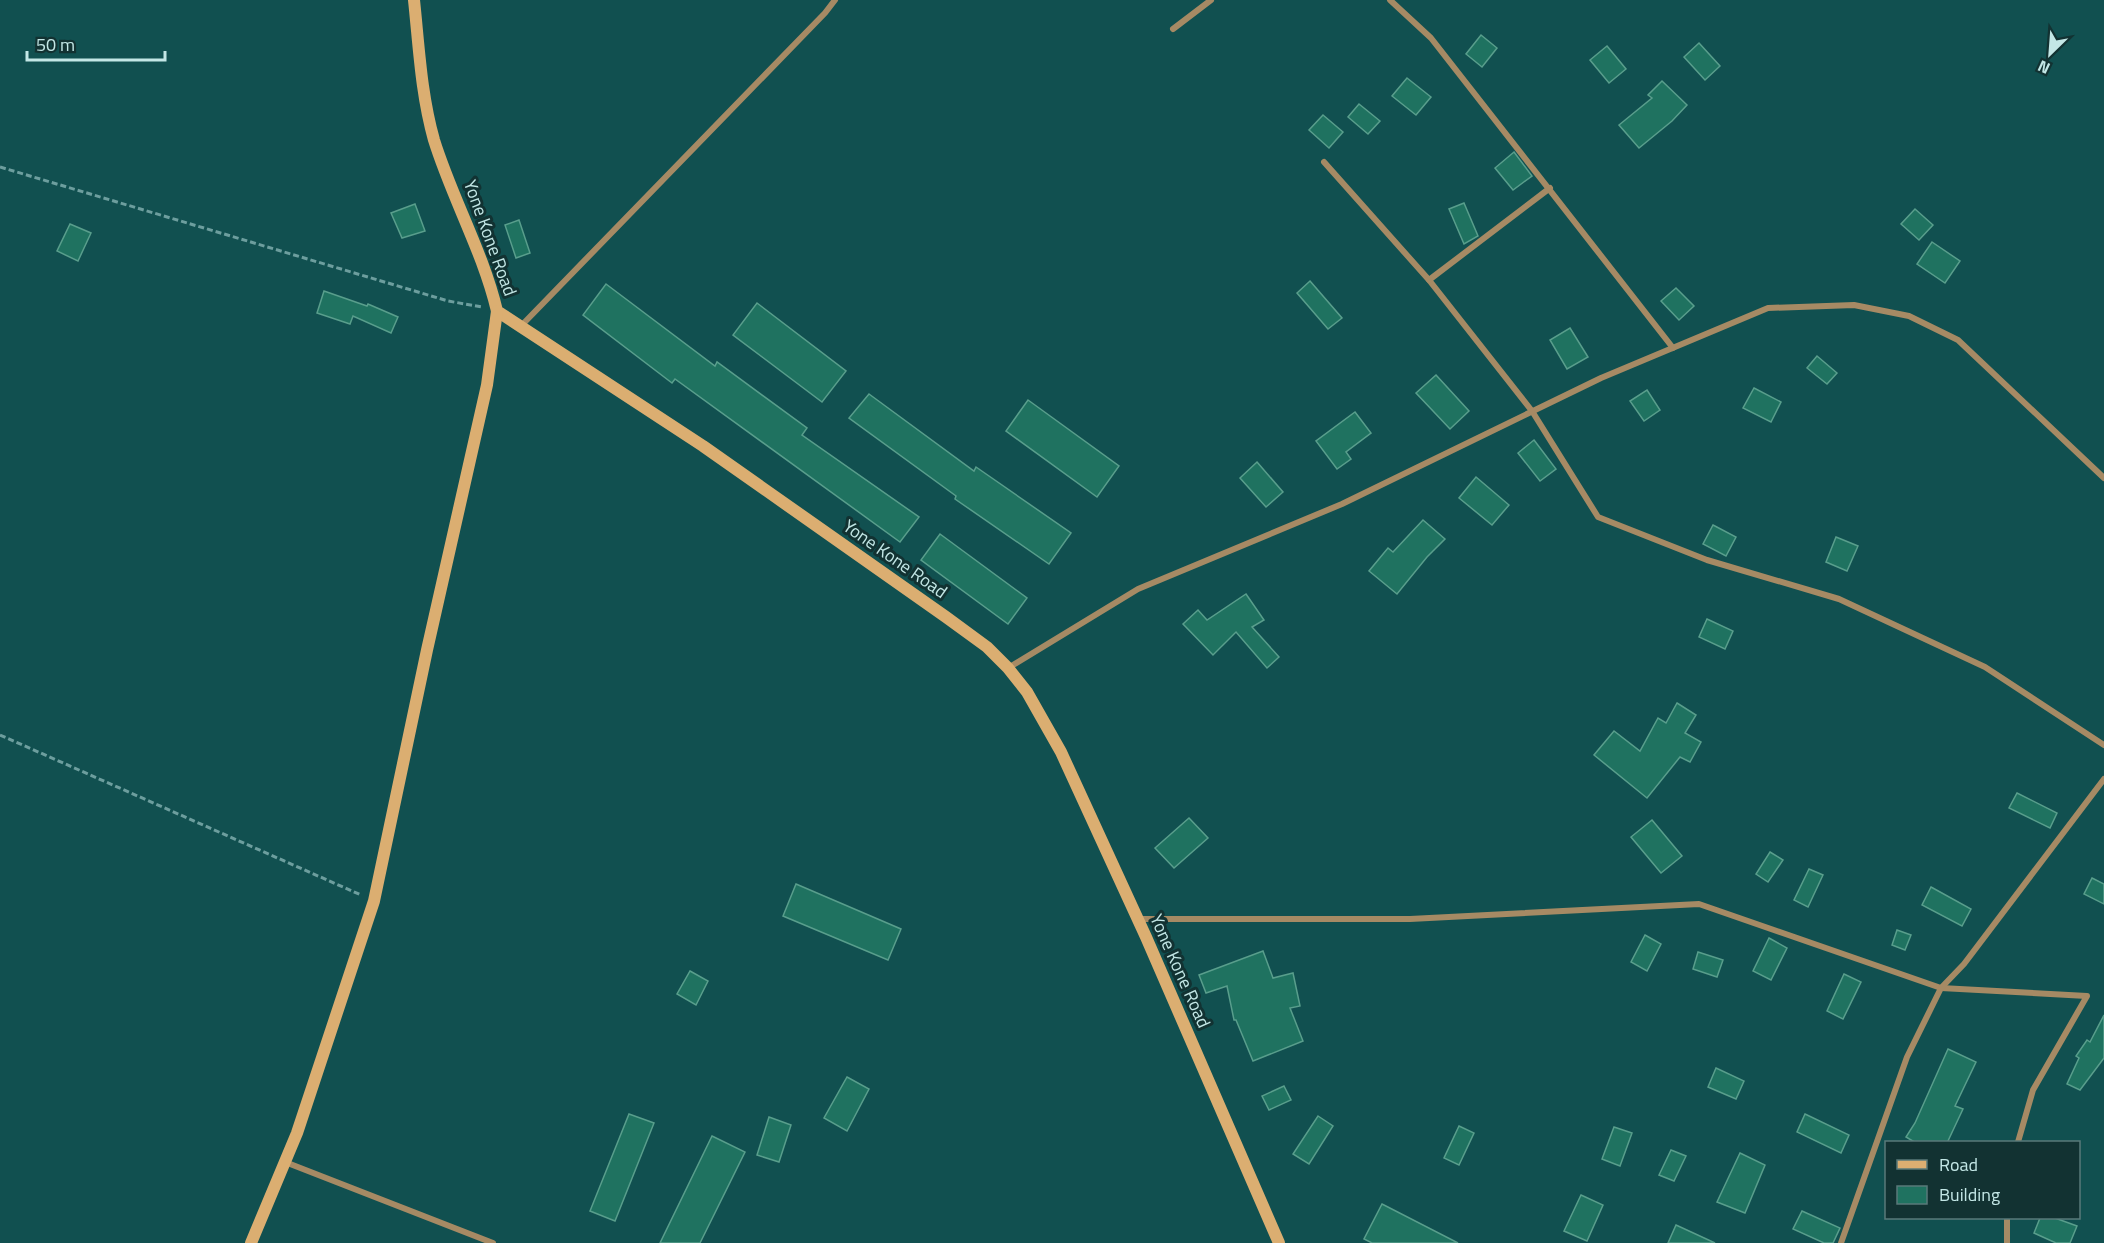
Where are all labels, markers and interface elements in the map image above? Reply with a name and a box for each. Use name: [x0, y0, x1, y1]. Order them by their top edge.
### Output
scale bar: [27, 24, 165, 62]
north arrow: [2020, 24, 2080, 84]
text: 50 m: [36, 31, 75, 58]
text: N: [2034, 54, 2054, 81]
street label: Yone Kone Road: [457, 176, 524, 300]
street label: Yone Kone Road: [838, 513, 953, 605]
street label: Yone Kone Road: [1143, 910, 1218, 1032]
legend: [1885, 1141, 2080, 1219]
text: Road: [1939, 1151, 1978, 1178]
text: Building: [1939, 1181, 2000, 1208]

